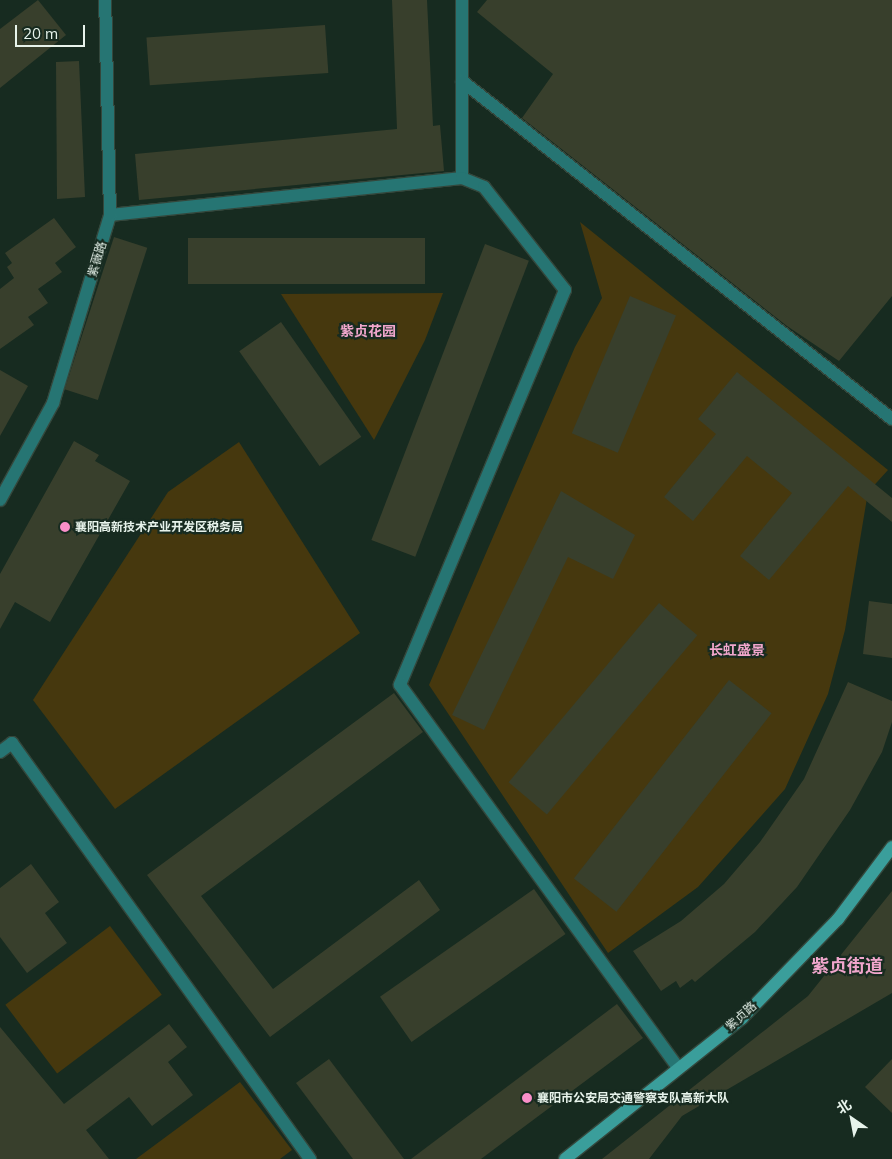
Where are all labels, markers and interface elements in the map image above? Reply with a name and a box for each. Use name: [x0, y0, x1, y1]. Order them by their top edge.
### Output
scale bar: [18, 15, 88, 47]
text: 20 m: [23, 24, 58, 43]
street label: 紫薇路: [85, 240, 109, 278]
district label: 紫贞花园: [340, 323, 396, 339]
place label: 襄阳高新技术产业开发区税务局: [75, 520, 243, 534]
marker: 襄阳高新技术产业开发区税务局: [59, 521, 71, 533]
district label: 长虹盛景: [709, 642, 765, 658]
district label: 紫贞街道: [811, 955, 883, 977]
street label: 紫贞路: [723, 999, 759, 1033]
place label: 襄阳市公安局交通警察支队高新大队: [537, 1091, 729, 1105]
marker: 襄阳市公安局交通警察支队高新大队: [521, 1092, 533, 1104]
north arrow: [827, 1094, 877, 1144]
text: 北: [833, 1095, 855, 1118]

